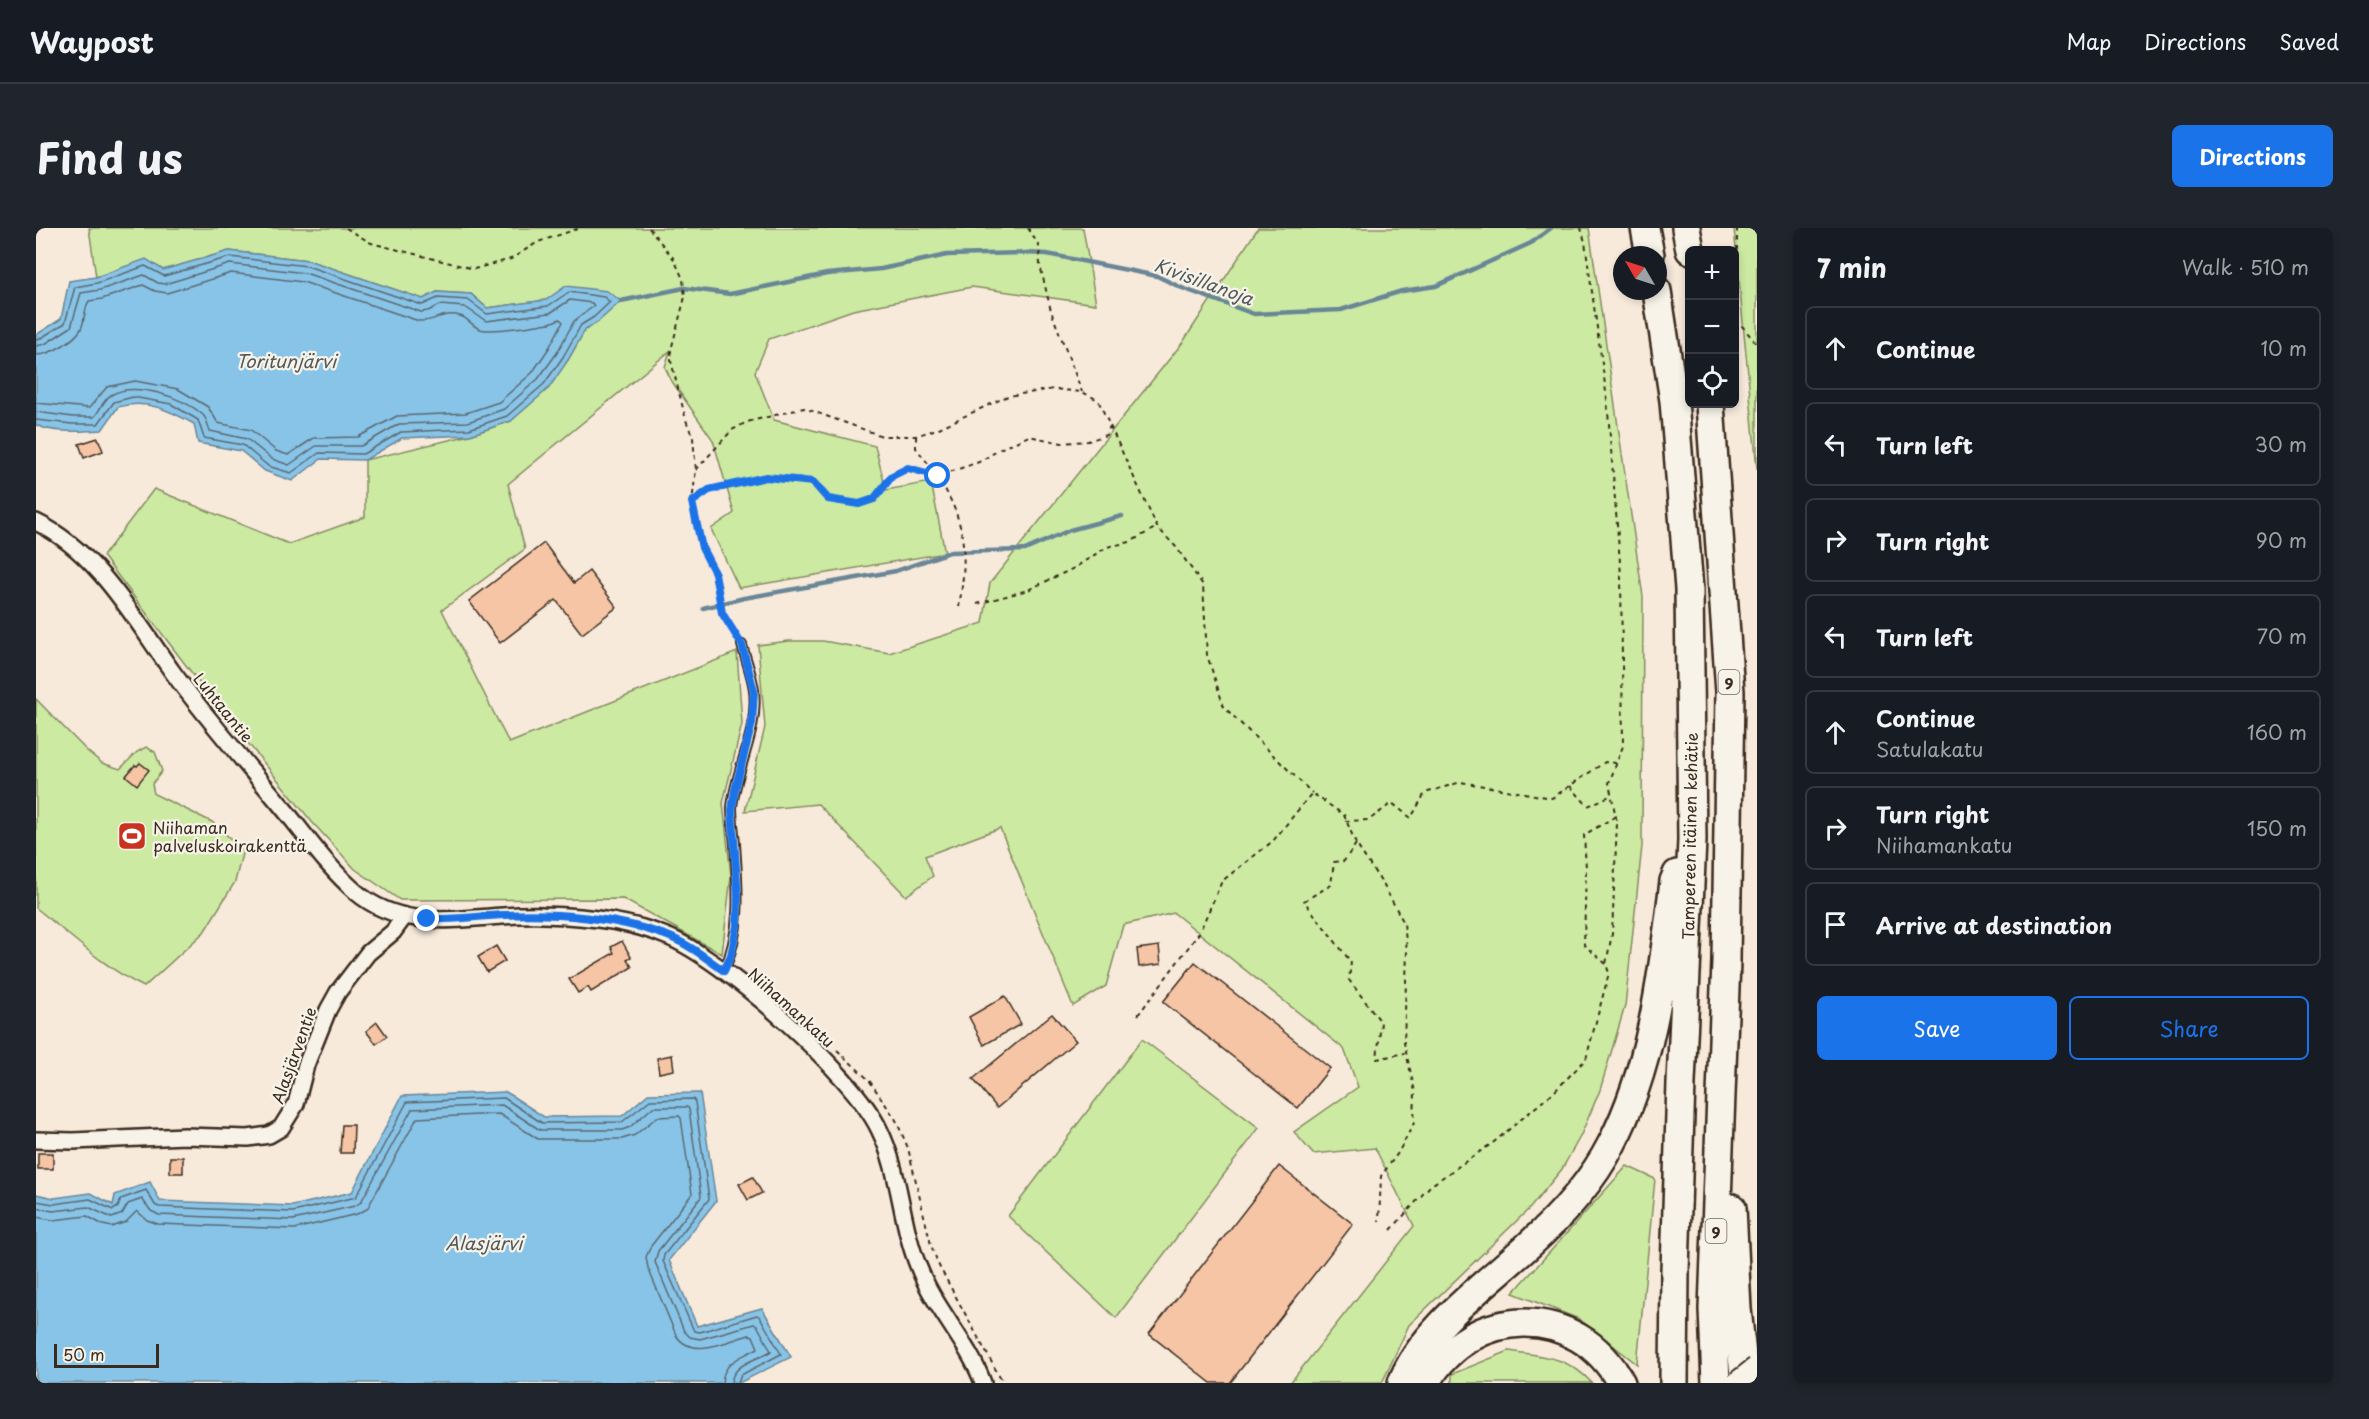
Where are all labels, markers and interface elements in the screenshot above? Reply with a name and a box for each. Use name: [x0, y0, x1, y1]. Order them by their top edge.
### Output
text: Waypost: [30, 20, 154, 63]
text: Map: [2066, 25, 2111, 57]
text: Directions: [2144, 25, 2246, 57]
text: Saved: [2279, 25, 2339, 57]
text: Find us: [36, 125, 183, 188]
button: Directions: [2172, 125, 2333, 187]
north arrow: [1613, 246, 1667, 300]
map controls: [1685, 246, 1739, 408]
button: +: [1685, 246, 1739, 300]
text: 7 min: [1817, 248, 1887, 287]
water label: Kivisillanoja: [1151, 251, 1258, 312]
text: Walk · 510 m: [2182, 252, 2309, 282]
button: −: [1685, 300, 1739, 354]
icon: ahead: [1819, 332, 1852, 365]
text: Continue: [1876, 332, 1975, 365]
text: 10 m: [2260, 333, 2307, 363]
water label: Toritunjärvi: [236, 347, 339, 374]
button: locate: [1685, 354, 1739, 408]
icon: left: [1819, 428, 1852, 461]
text: Turn left: [1876, 428, 1973, 461]
text: 30 m: [2254, 429, 2307, 459]
route start: [924, 462, 950, 488]
icon: right: [1819, 524, 1852, 557]
text: Turn right: [1876, 524, 1989, 557]
text: 90 m: [2256, 525, 2307, 555]
icon: left: [1819, 620, 1852, 653]
text: Turn left: [1876, 620, 1973, 653]
text: 70 m: [2257, 621, 2307, 651]
street label: Luhtaantie: [188, 667, 260, 747]
road number: 9: [1718, 670, 1740, 694]
text: Continue: [1876, 701, 1975, 734]
icon: ahead: [1819, 716, 1852, 749]
text: 160 m: [2247, 717, 2307, 747]
street label: Tampereen itäinen kehätie: [1675, 732, 1703, 940]
text: Satulakatu: [1876, 734, 1983, 764]
text: Turn right: [1876, 797, 1989, 830]
icon: right: [1819, 812, 1852, 845]
text: 150 m: [2247, 813, 2307, 843]
place label: Niihaman palveluskoirakenttä: [153, 815, 306, 857]
sports icon: Niihaman palveluskoirakenttä: [116, 820, 148, 852]
text: Niihamankatu: [1876, 830, 2012, 860]
route end: [413, 905, 439, 931]
icon: arrive: [1819, 908, 1852, 941]
text: Arrive at destination: [1876, 908, 2112, 941]
street label: Niihamankatu: [743, 962, 841, 1052]
button: Save: [1817, 996, 2057, 1060]
button: Share: [2069, 996, 2309, 1060]
street label: Alasjärventie: [264, 1003, 322, 1107]
road number: 9: [1706, 1219, 1726, 1243]
water label: Alasjärvi: [445, 1229, 525, 1256]
scale bar: [54, 1341, 159, 1368]
text: 50 m: [63, 1342, 104, 1366]

